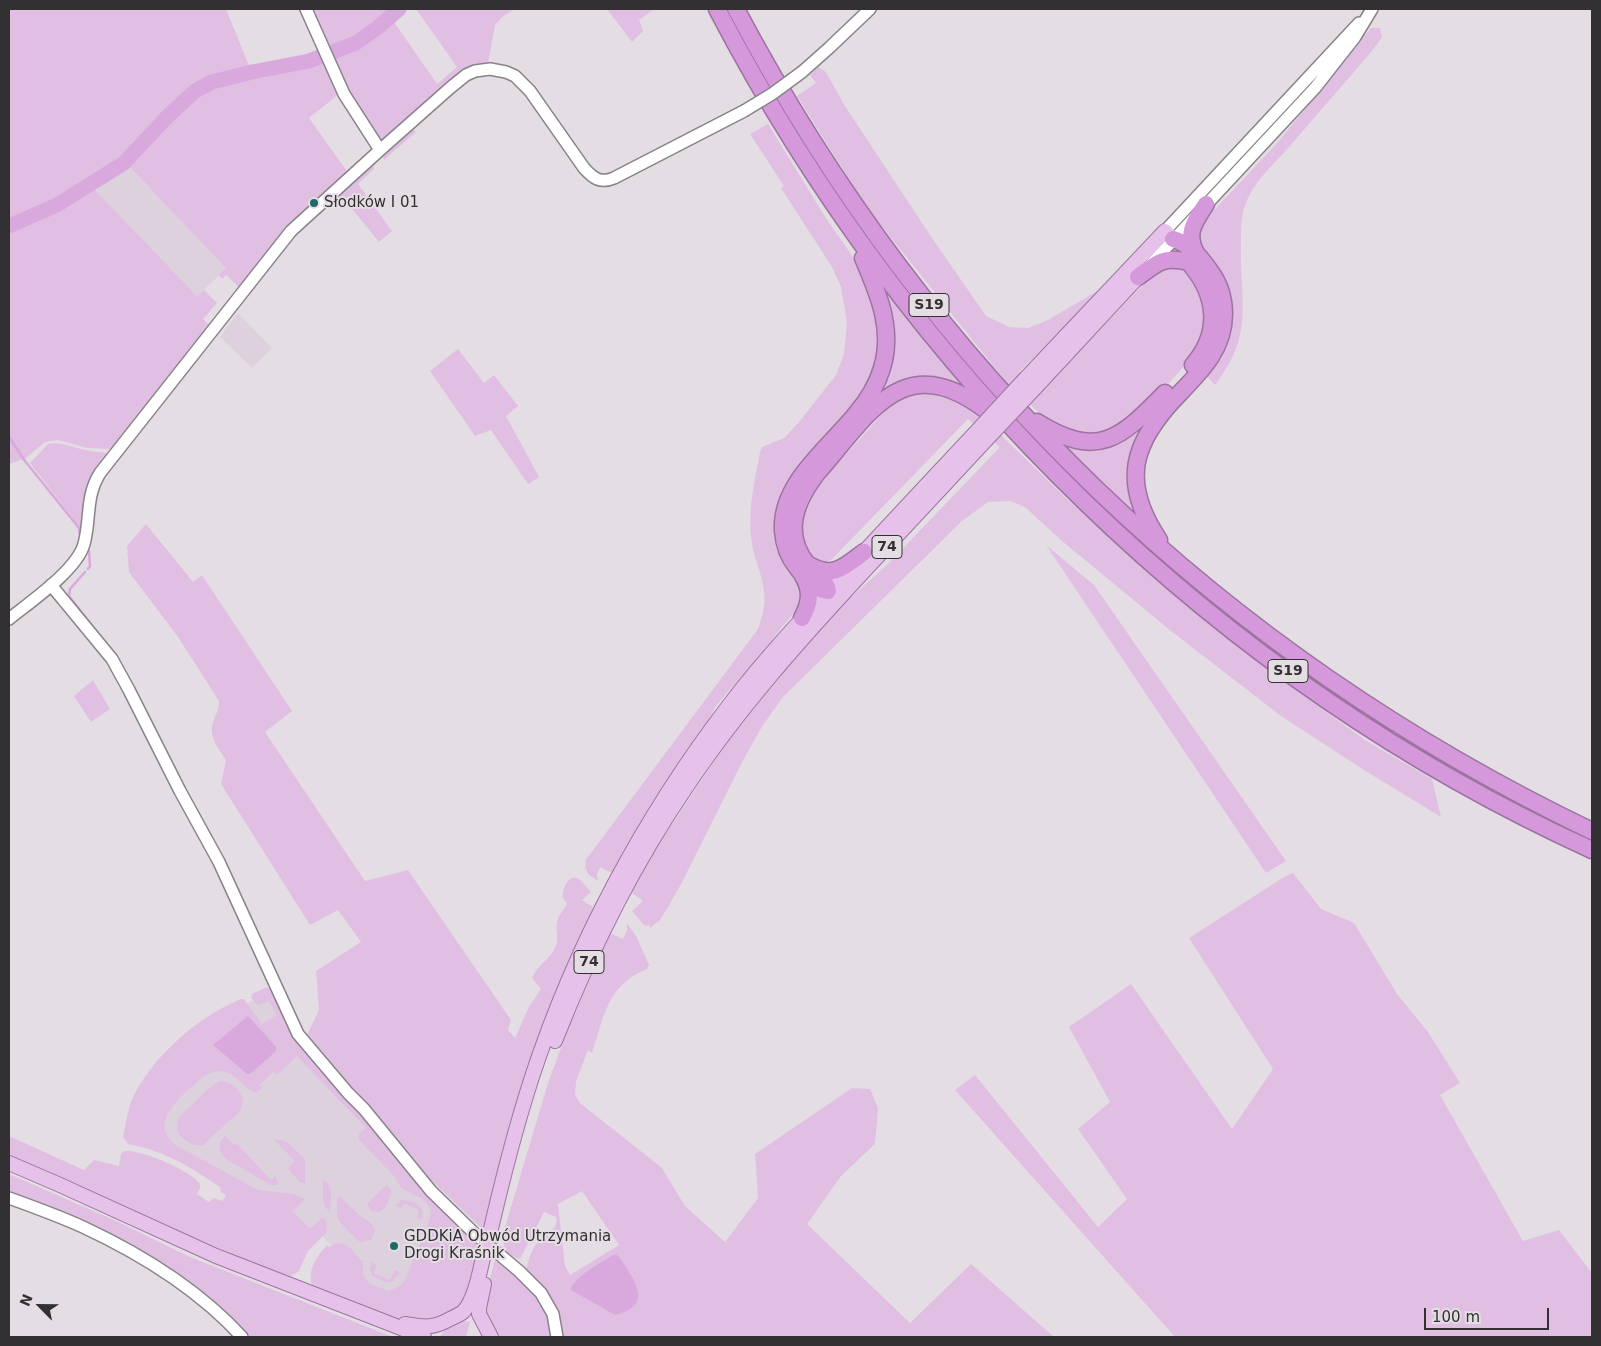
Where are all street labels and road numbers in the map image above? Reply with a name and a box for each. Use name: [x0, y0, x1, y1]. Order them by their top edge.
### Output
road number: S19: [909, 294, 949, 316]
road number: 74: [872, 536, 902, 558]
road number: S19: [1268, 659, 1308, 682]
road number: 74: [574, 950, 604, 974]

